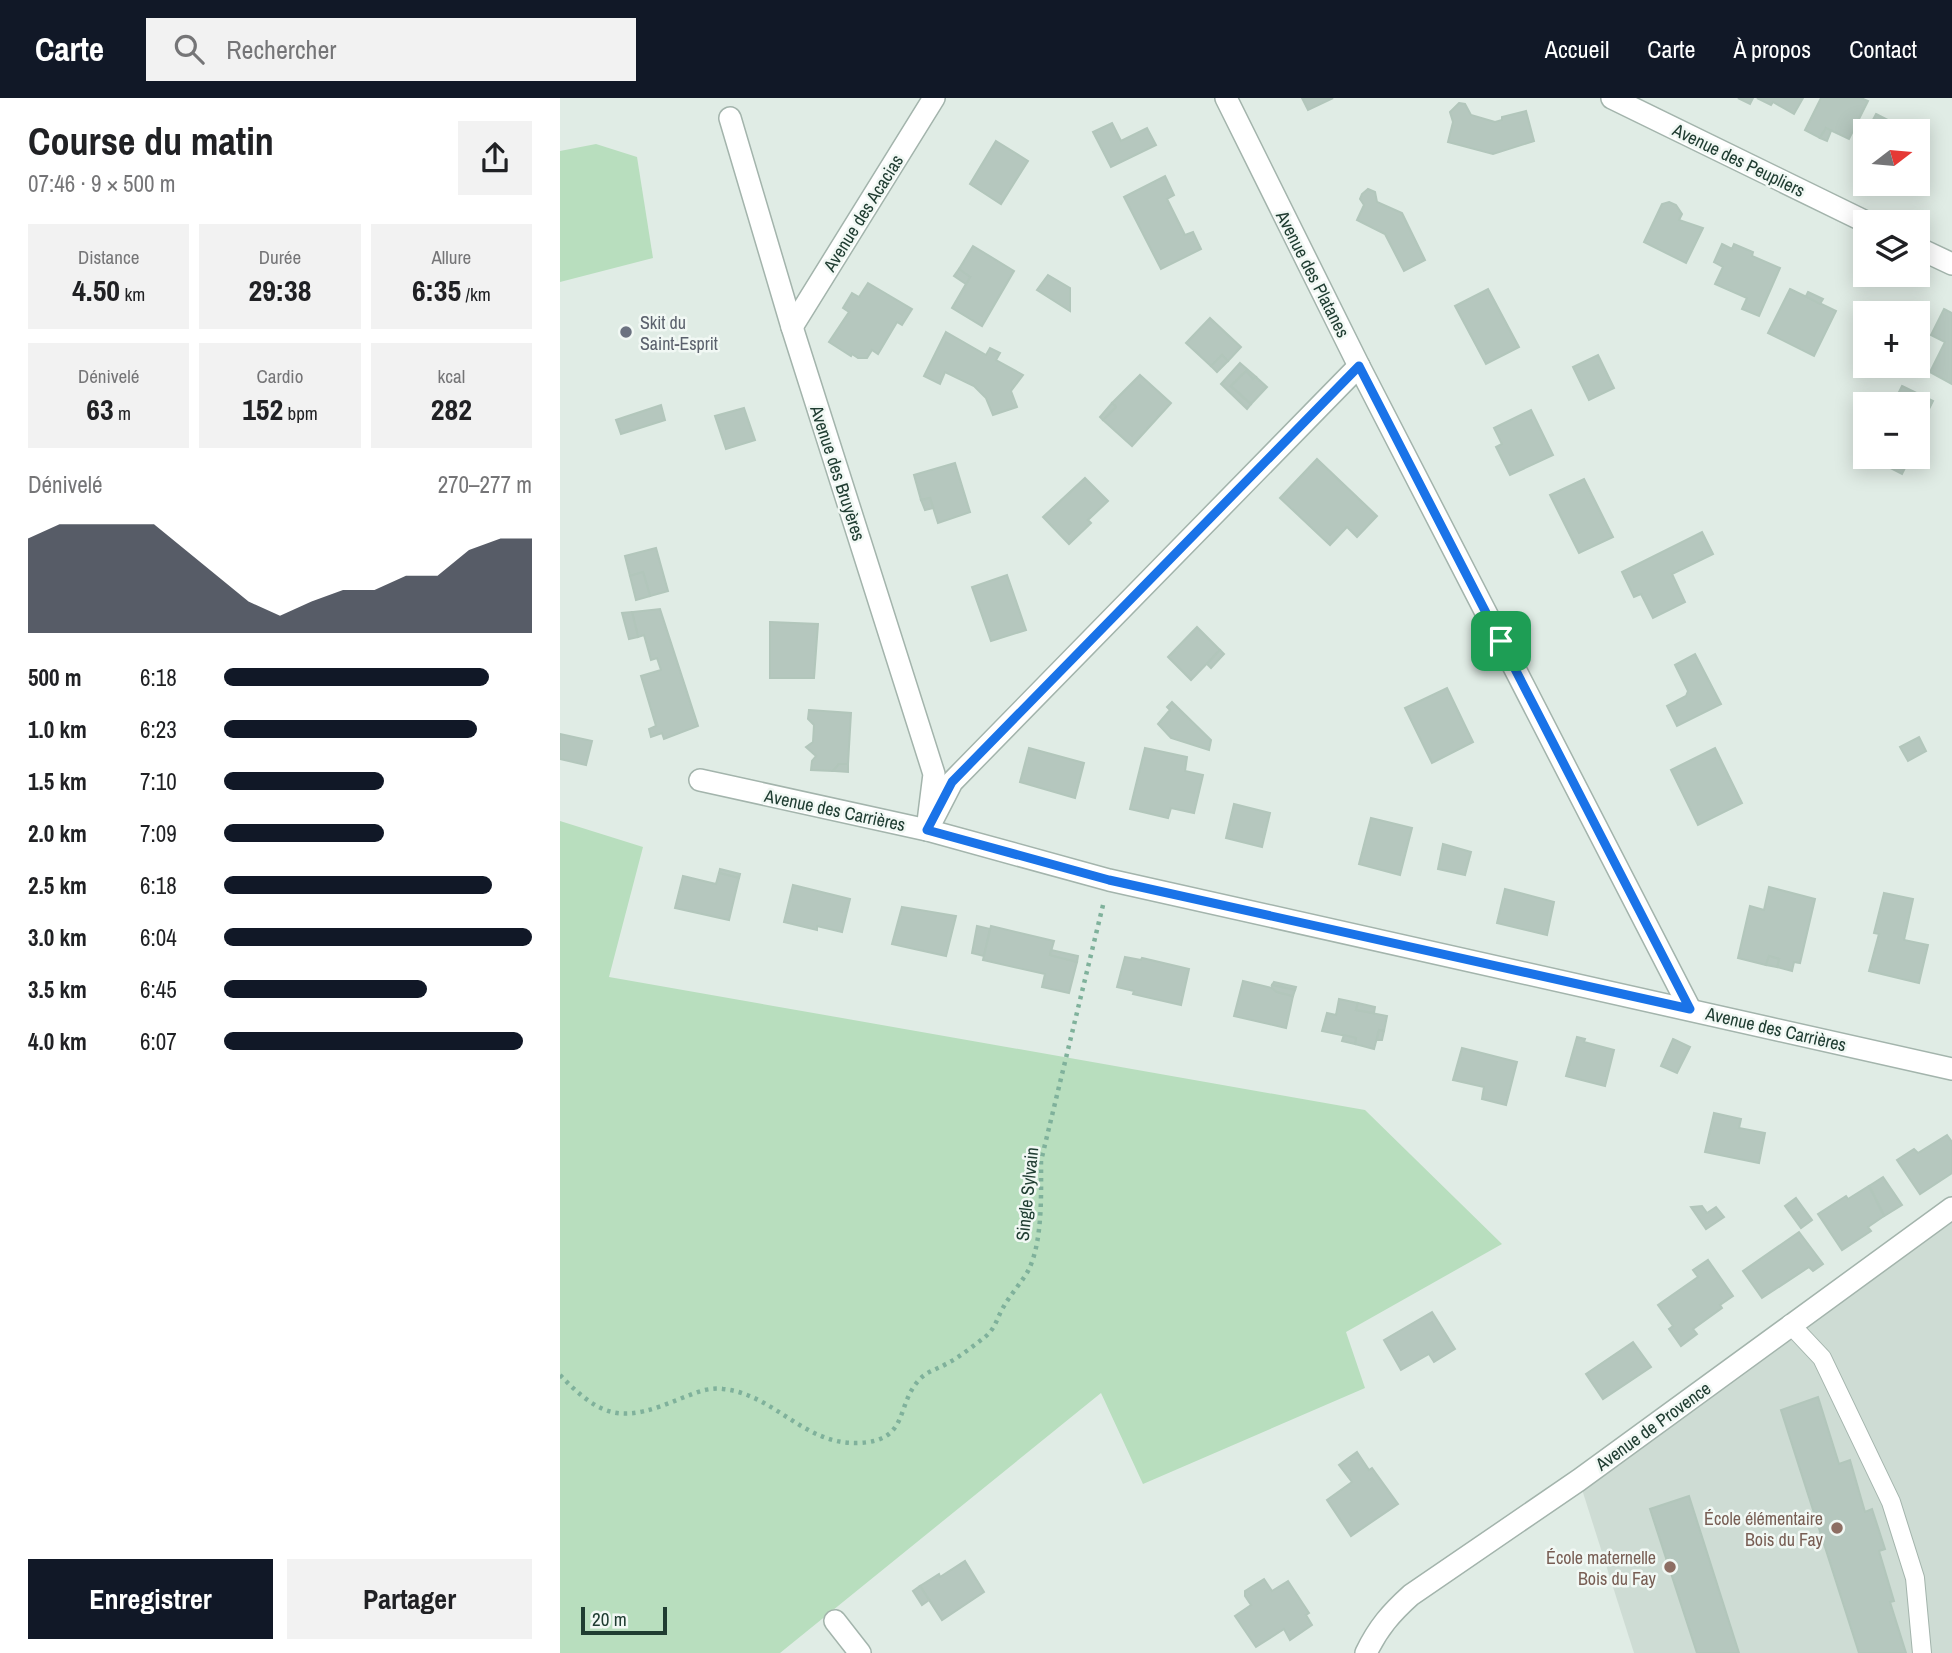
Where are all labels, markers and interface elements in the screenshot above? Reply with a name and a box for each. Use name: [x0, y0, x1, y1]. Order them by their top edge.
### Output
search box: [146, 18, 636, 81]
text: Carte: [35, 27, 104, 71]
icon: search: [170, 30, 208, 68]
text: Rechercher: [226, 32, 336, 67]
text: Accueil: [1545, 33, 1609, 65]
text: Carte: [1647, 33, 1695, 65]
text: À propos: [1733, 33, 1811, 65]
text: Contact: [1849, 33, 1917, 65]
text: Course du matin: [28, 116, 274, 167]
street label: Avenue des Peupliers: [1668, 117, 1809, 203]
north arrow: [1853, 119, 1930, 196]
map controls: [1853, 119, 1930, 469]
button: share: [458, 121, 532, 195]
street label: Avenue des Acacias: [816, 150, 909, 277]
text: 07:46 · 9 × 500 m: [28, 168, 175, 199]
street label: Avenue des Platanes: [1270, 205, 1356, 342]
button: layers: [1853, 210, 1930, 287]
text: Distance: [78, 244, 139, 270]
text: Durée: [259, 244, 301, 270]
text: Allure: [431, 244, 471, 270]
text: 4.50: [72, 270, 120, 310]
text: 29:38: [249, 270, 311, 310]
text: 6:35: [412, 270, 461, 310]
text: km: [120, 281, 145, 307]
text: /km: [461, 281, 491, 307]
button: +: [1853, 301, 1930, 378]
place label: Skit du Saint-Esprit: [640, 310, 718, 356]
marker: Skit du Saint-Esprit: [618, 324, 634, 340]
text: Dénivelé: [78, 363, 139, 389]
text: Cardio: [257, 363, 303, 389]
text: kcal: [437, 363, 465, 389]
text: 63: [86, 389, 114, 429]
text: 152: [242, 389, 283, 429]
text: 282: [431, 389, 472, 429]
button: −: [1853, 392, 1930, 469]
text: m: [114, 400, 131, 426]
text: bpm: [283, 400, 318, 426]
street label: Avenue des Bruyères: [804, 401, 872, 544]
text: Dénivelé: [28, 469, 102, 500]
text: 270–277 m: [438, 469, 532, 500]
pin: [1471, 611, 1531, 671]
icon: arrive: [1482, 622, 1520, 660]
text: 500 m: [28, 662, 81, 693]
text: 6:18: [140, 662, 177, 693]
text: 1.0 km: [28, 714, 87, 745]
text: 6:23: [140, 714, 177, 745]
text: 1.5 km: [28, 766, 87, 797]
text: 7:10: [140, 766, 177, 797]
street label: Avenue des Carrières: [761, 783, 908, 837]
text: 2.0 km: [28, 818, 87, 849]
text: 7:09: [140, 818, 177, 849]
text: 2.5 km: [28, 870, 87, 901]
text: 6:18: [140, 870, 177, 901]
text: 3.0 km: [28, 922, 87, 953]
text: 6:04: [140, 922, 177, 953]
text: 3.5 km: [28, 974, 87, 1005]
text: 6:45: [140, 974, 177, 1005]
street label: Avenue des Carrières: [1702, 1000, 1849, 1057]
text: 4.0 km: [28, 1026, 87, 1057]
text: 6:07: [140, 1026, 177, 1057]
street label: Single Sylvain: [1010, 1146, 1044, 1242]
street label: Avenue de Provence: [1590, 1376, 1716, 1477]
place label: École élémentaire Bois du Fay: [1704, 1506, 1824, 1552]
marker: École élémentaire Bois du Fay: [1829, 1520, 1845, 1536]
place label: École maternelle Bois du Fay: [1546, 1545, 1657, 1591]
button: Enregistrer: [28, 1559, 273, 1639]
button: Partager: [287, 1559, 532, 1639]
marker: École maternelle Bois du Fay: [1662, 1559, 1678, 1575]
scale bar: [581, 1604, 667, 1636]
text: 20 m: [592, 1606, 627, 1632]

